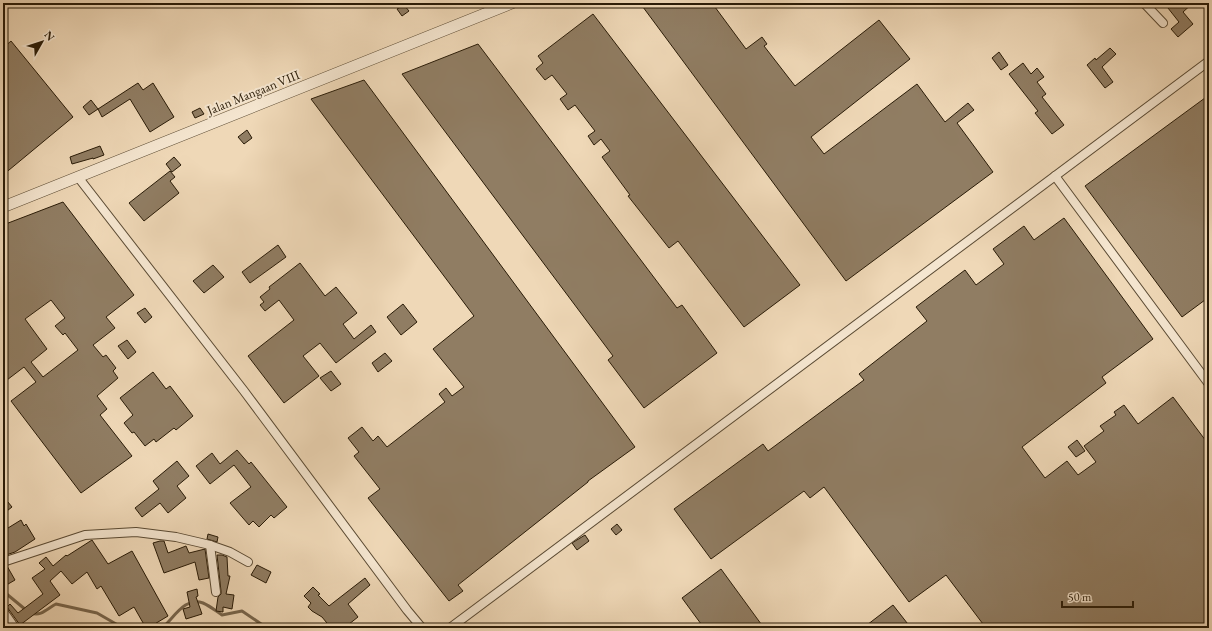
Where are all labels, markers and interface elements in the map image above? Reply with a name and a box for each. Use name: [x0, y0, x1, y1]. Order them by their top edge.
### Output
north arrow: [22, 22, 62, 62]
text: N: [42, 28, 58, 44]
street label: Jalan Mangaan VIII: [203, 66, 303, 119]
scale bar: [1062, 583, 1133, 609]
text: 50 m: [1068, 589, 1092, 605]

